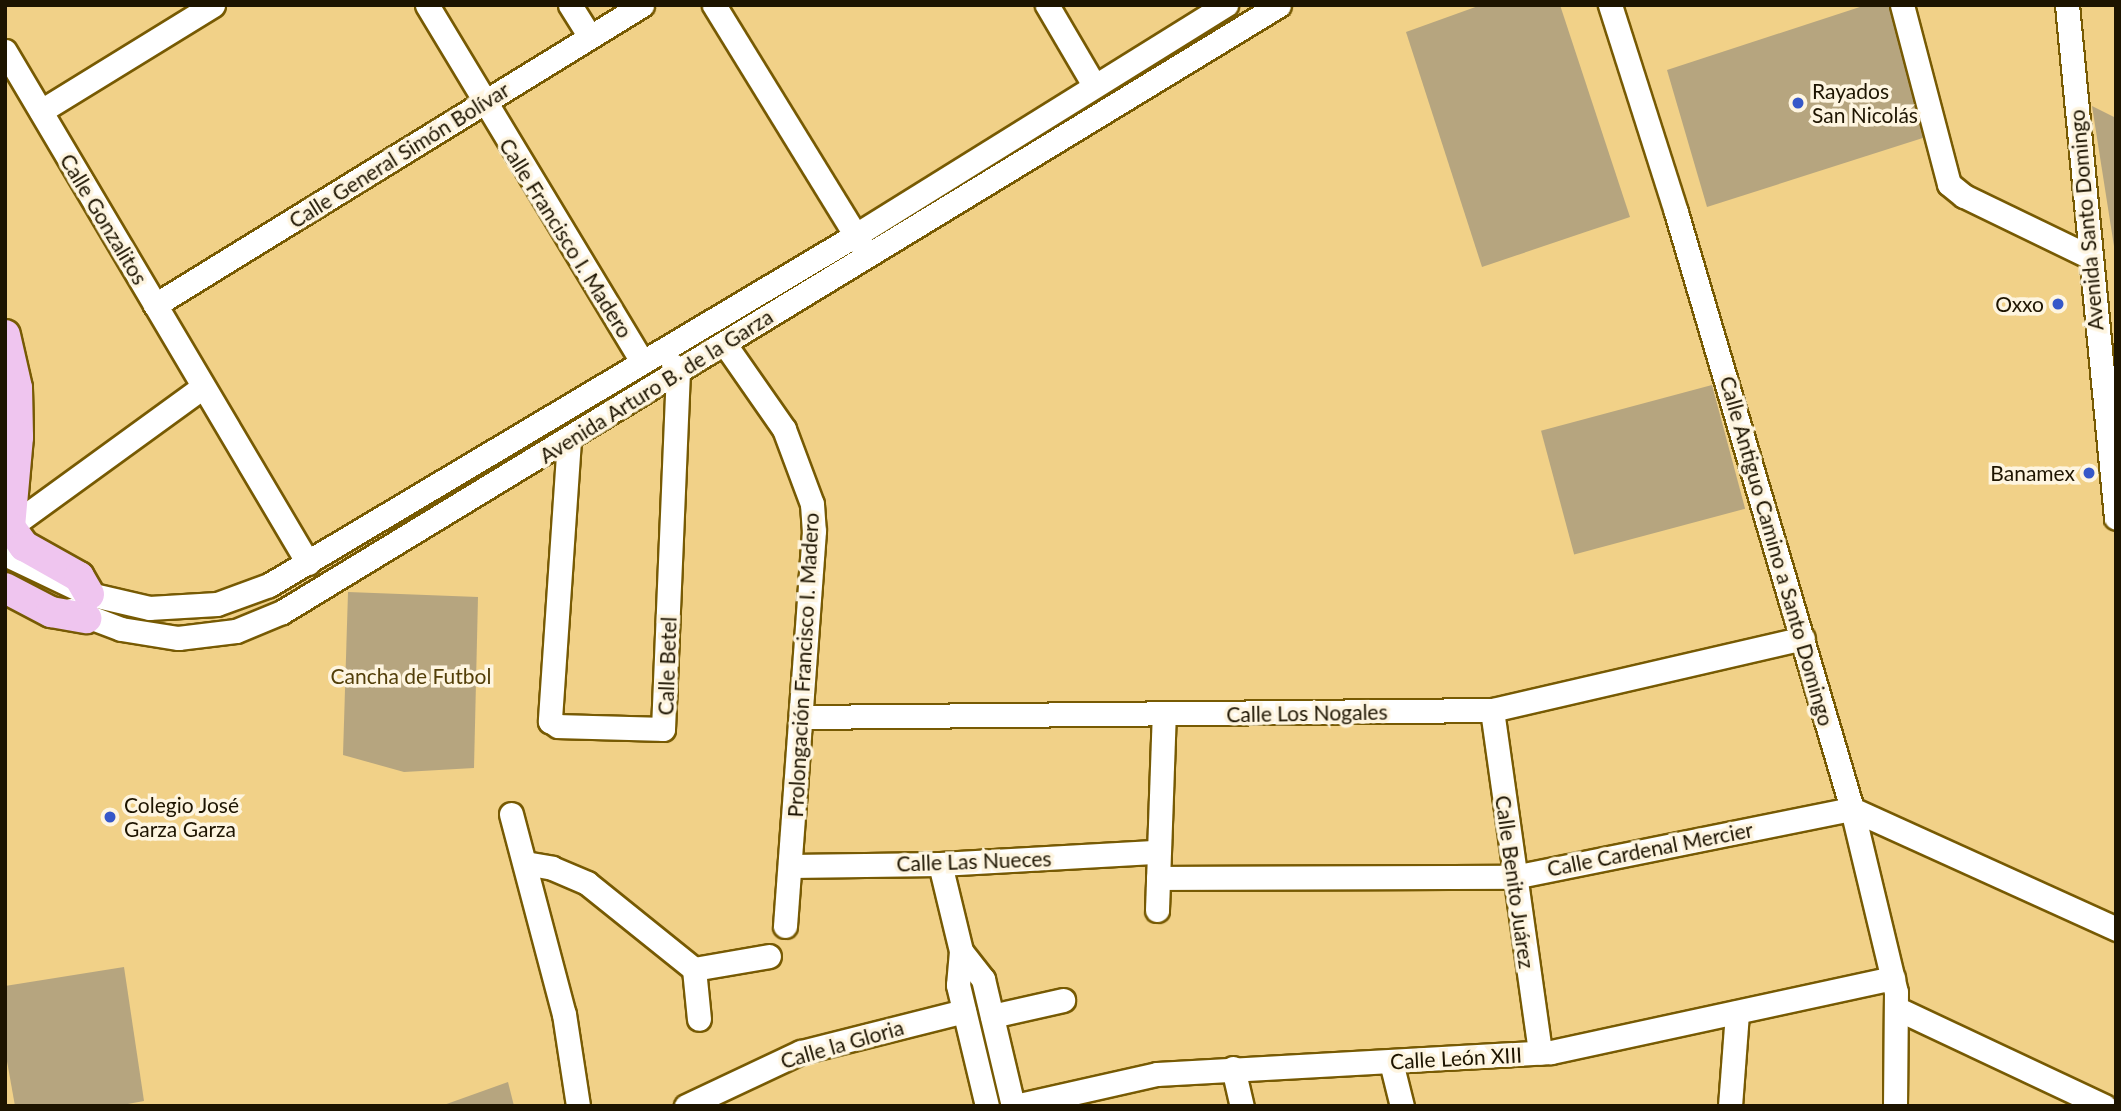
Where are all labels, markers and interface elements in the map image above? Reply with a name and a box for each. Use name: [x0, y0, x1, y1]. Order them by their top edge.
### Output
street label: Calle General Simón Bolívar: [284, 77, 514, 233]
place label: Rayados San Nicolás: [1812, 78, 1918, 128]
marker: Rayados San Nicolás: [1790, 95, 1806, 111]
street label: Avenida Santo Domingo: [2064, 108, 2108, 332]
street label: Calle Francisco I. Madero: [494, 134, 638, 342]
street label: Calle Gonzalitos: [55, 149, 153, 289]
place label: Oxxo: [1995, 291, 2044, 317]
marker: Oxxo: [2050, 296, 2066, 312]
street label: Avenida Arturo B. de la Garza: [534, 303, 778, 469]
street label: Calle Antiguo Camino a Santo Domingo: [1715, 373, 1839, 729]
place label: Banamex: [1990, 460, 2075, 486]
marker: Banamex: [2081, 465, 2097, 481]
street label: Prolongación Francisco I. Madero: [782, 512, 824, 818]
street label: Calle Betel: [653, 616, 681, 716]
park label: Cancha de Futbol: [331, 663, 491, 689]
street label: Calle Los Nogales: [1226, 699, 1388, 727]
place label: Colegio José Garza Garza: [124, 792, 240, 842]
street label: Calle Benito Juárez: [1490, 793, 1540, 971]
marker: Colegio José Garza Garza: [102, 809, 118, 825]
street label: Calle Cardenal Mercier: [1545, 817, 1755, 881]
street label: Calle Las Nueces: [896, 846, 1052, 876]
street label: Calle la Gloria: [778, 1014, 906, 1074]
street label: Calle León XIII: [1389, 1042, 1523, 1074]

